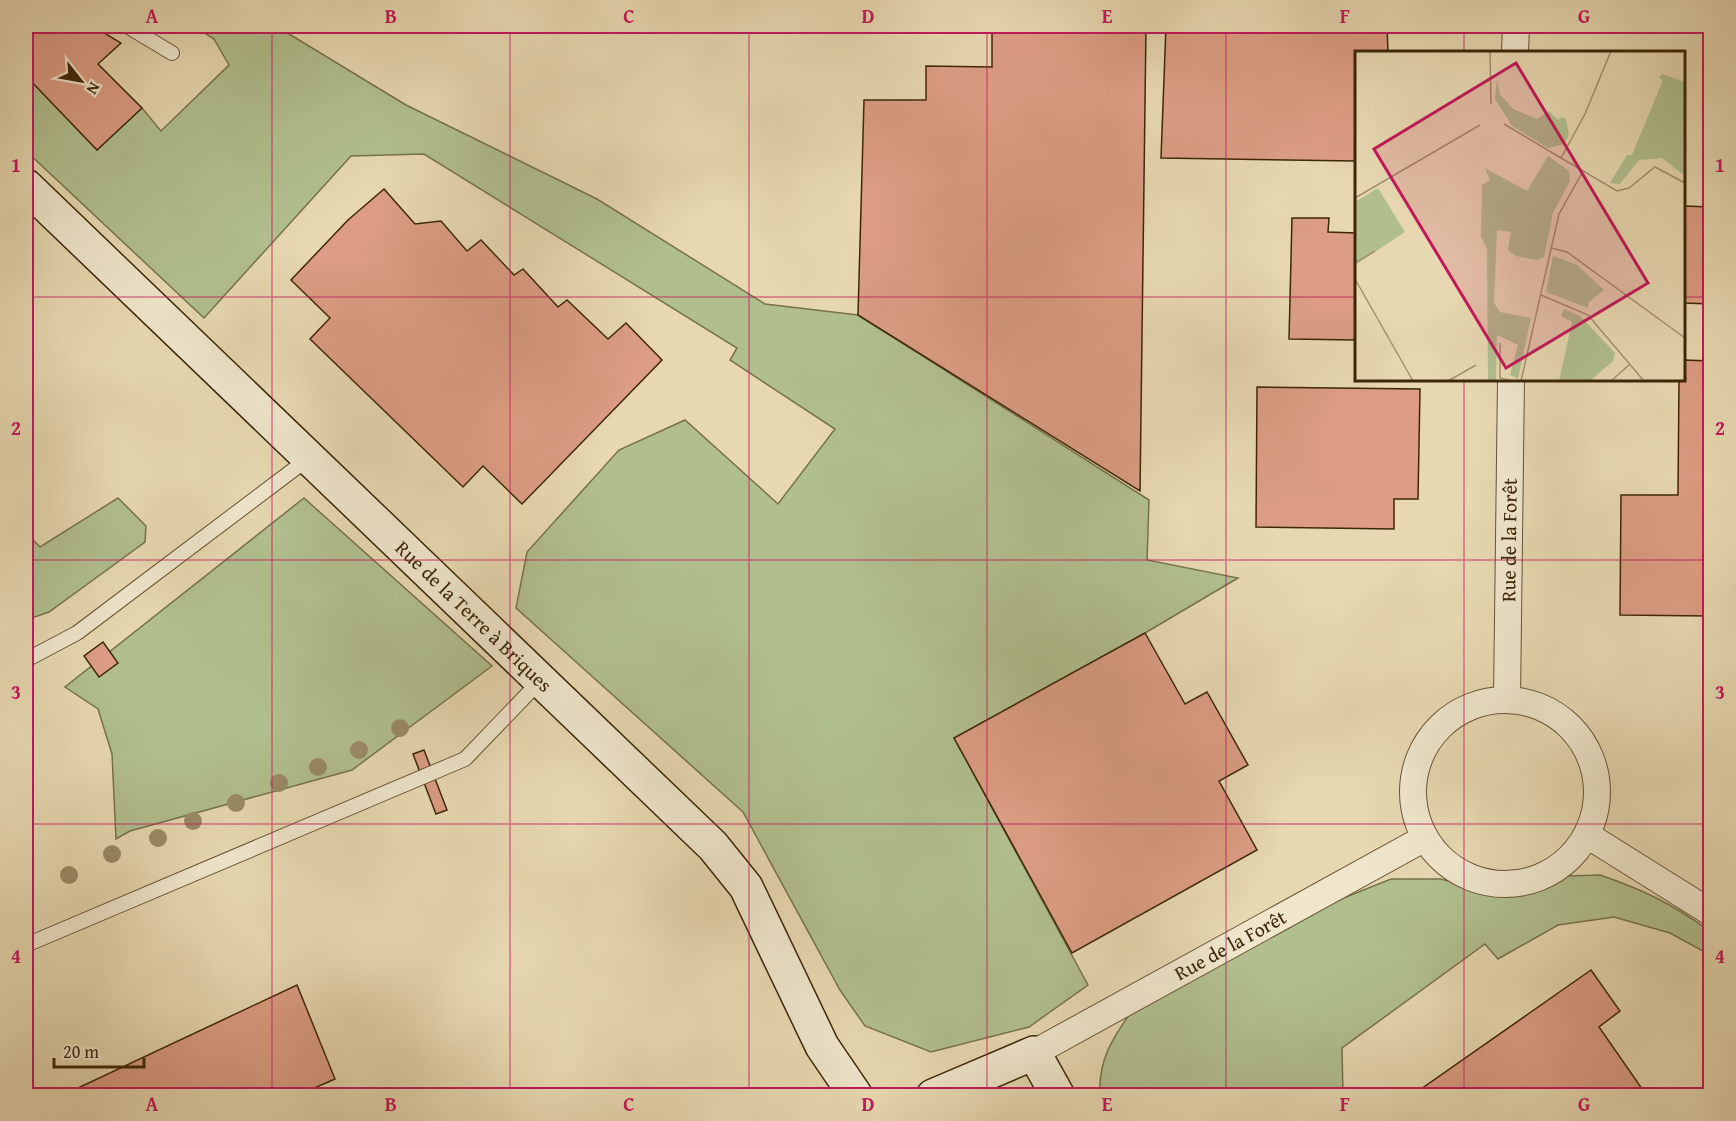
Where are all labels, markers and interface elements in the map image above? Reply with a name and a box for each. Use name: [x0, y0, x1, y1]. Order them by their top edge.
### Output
text: A: [146, 1, 159, 30]
text: B: [385, 1, 397, 30]
text: C: [623, 1, 635, 30]
text: D: [861, 1, 875, 30]
text: E: [1102, 1, 1113, 30]
text: F: [1340, 1, 1350, 30]
text: G: [1578, 1, 1590, 30]
north arrow: [51, 51, 111, 111]
inset map: [1355, 51, 1685, 381]
text: N: [81, 78, 107, 100]
text: 1: [11, 150, 21, 179]
text: 1: [1715, 150, 1725, 179]
text: 2: [11, 413, 21, 442]
text: 2: [1715, 413, 1725, 442]
street label: Rue de la Forêt: [1493, 478, 1524, 602]
street label: Rue de la Terre à Briques: [389, 533, 559, 698]
text: 3: [11, 677, 21, 706]
text: 3: [1715, 677, 1725, 706]
street label: Rue de la Forêt: [1169, 902, 1291, 987]
text: 4: [11, 941, 21, 970]
text: 4: [1715, 941, 1725, 970]
scale bar: [54, 1031, 144, 1069]
text: 20 m: [63, 1038, 99, 1065]
text: A: [146, 1089, 159, 1118]
text: B: [385, 1089, 397, 1118]
text: C: [623, 1089, 635, 1118]
text: D: [861, 1089, 875, 1118]
text: E: [1102, 1089, 1113, 1118]
text: F: [1340, 1089, 1350, 1118]
text: G: [1578, 1089, 1590, 1118]

